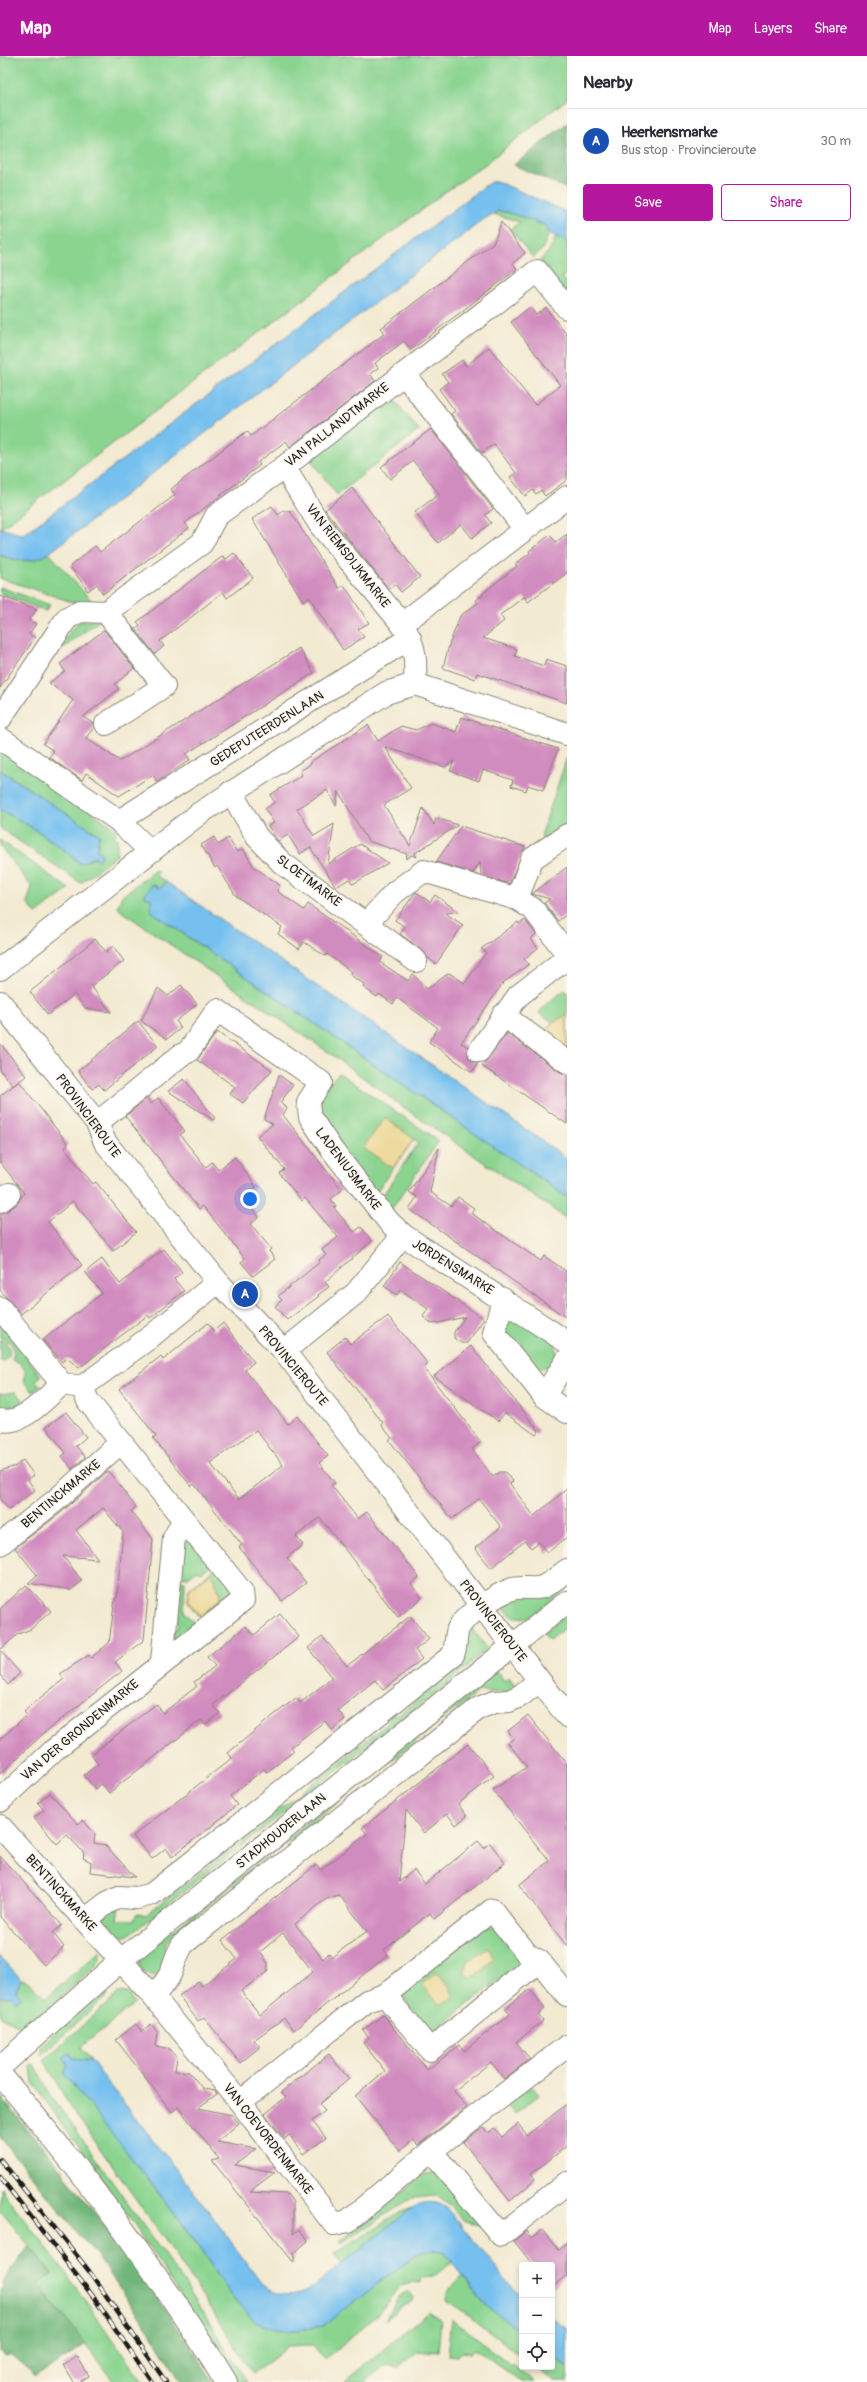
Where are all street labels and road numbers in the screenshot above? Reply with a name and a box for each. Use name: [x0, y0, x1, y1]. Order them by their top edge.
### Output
street label: VAN PALLANDTMARKE: [282, 379, 393, 471]
street label: VAN RIEMSDIJKMARKE: [302, 501, 394, 611]
street label: GEDEPUTEERDENLAAN: [207, 687, 327, 771]
street label: SLOETMARKE: [273, 851, 345, 911]
street label: PROVINCIEROUTE: [52, 1071, 124, 1161]
street label: LADENIUSMARKE: [312, 1124, 384, 1214]
street label: JORDENSMARKE: [409, 1235, 497, 1299]
street label: PROVINCIEROUTE: [255, 1323, 331, 1410]
street label: BENTINCKMARKE: [18, 1456, 104, 1532]
street label: PROVINCIEROUTE: [456, 1577, 530, 1666]
street label: VAN DER GRONDENMARKE: [18, 1676, 142, 1784]
street label: STADHOUDERLAAN: [233, 1790, 330, 1872]
street label: BENTINCKMARKE: [22, 1851, 100, 1935]
street label: VAN COEVORDENMARKE: [220, 2080, 317, 2198]

